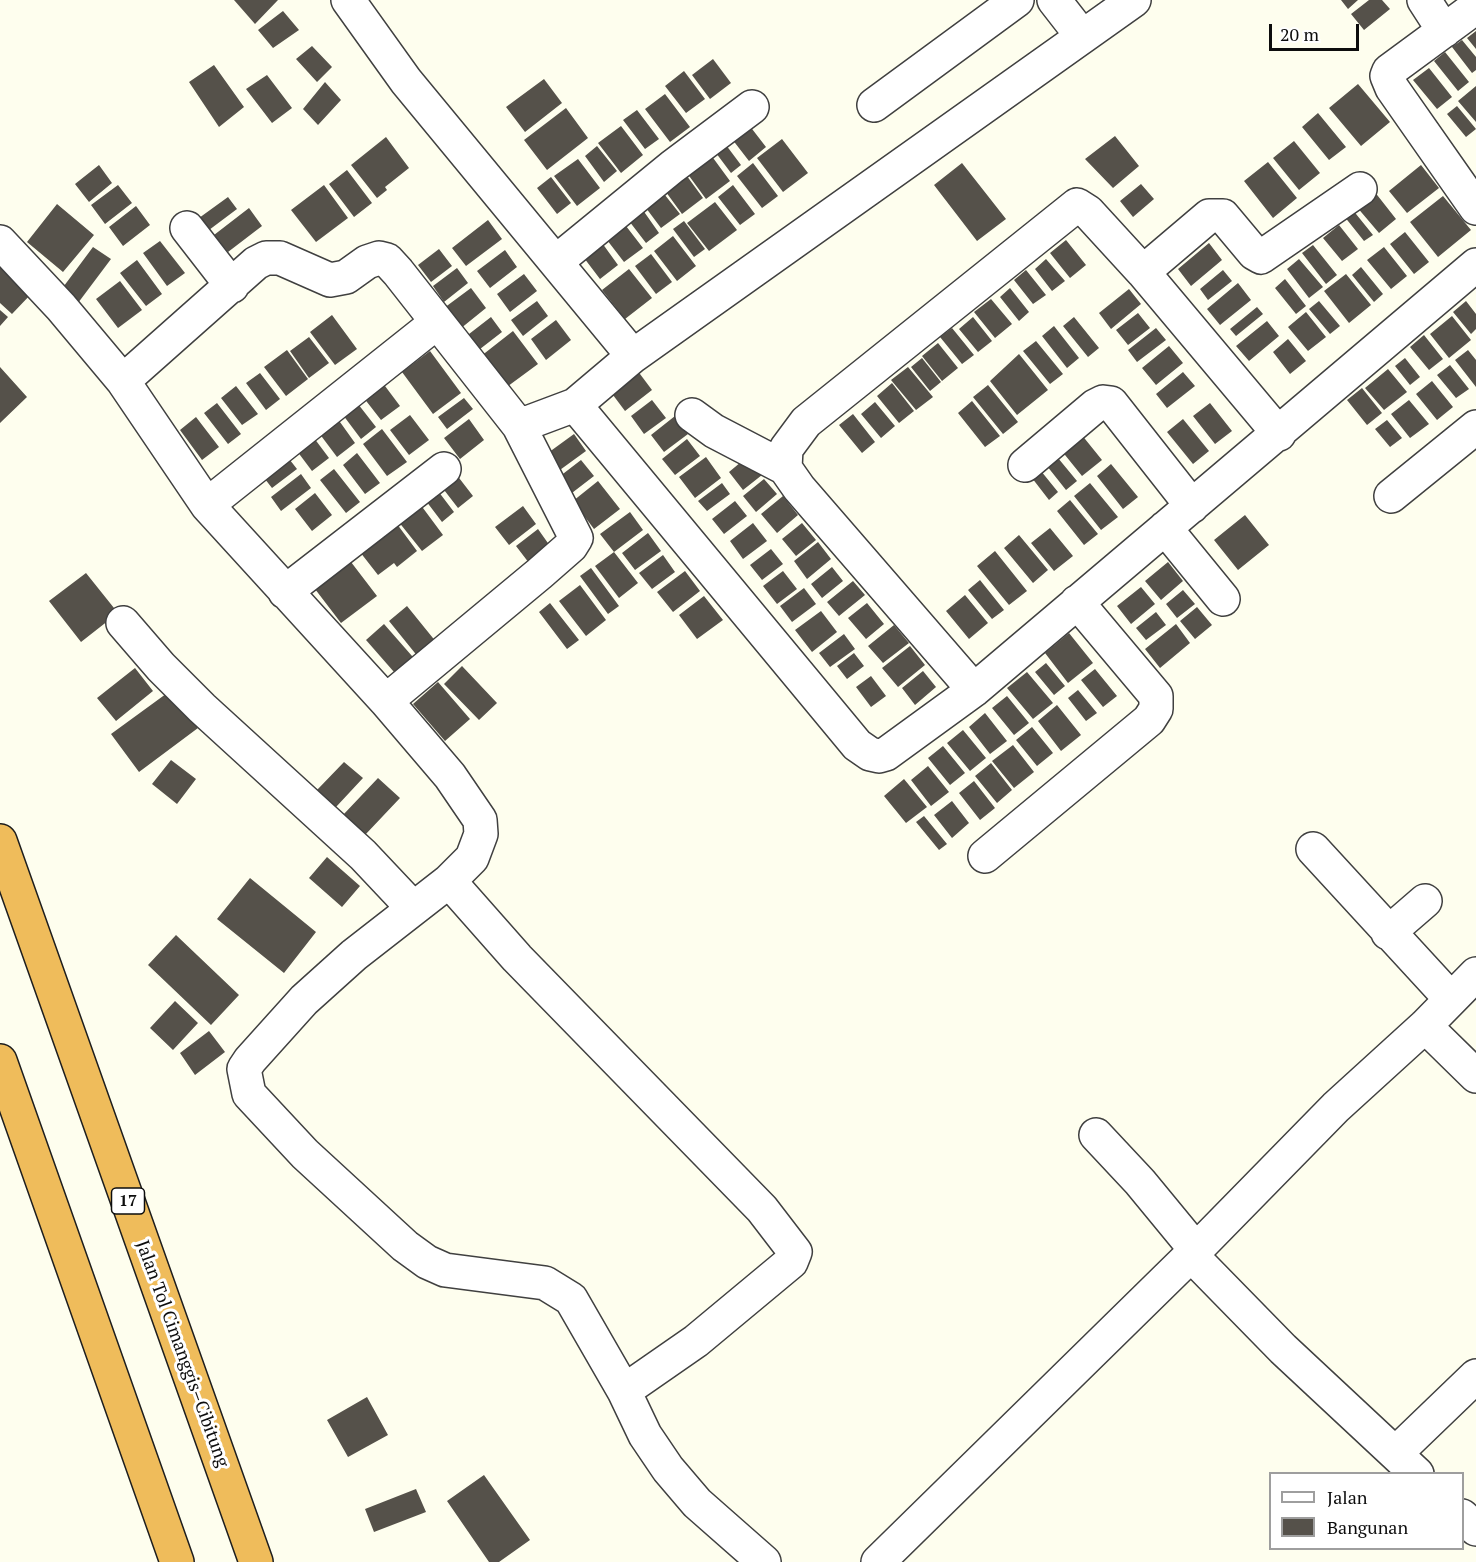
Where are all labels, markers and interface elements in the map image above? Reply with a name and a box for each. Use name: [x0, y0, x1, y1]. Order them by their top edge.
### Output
scale bar: [1272, 12, 1362, 50]
text: 20 m: [1280, 22, 1319, 46]
road number: 17: [112, 1188, 144, 1214]
street label: Jalan Tol Cimanggis–Cibitung: [131, 1238, 233, 1470]
legend: [1269, 1472, 1464, 1550]
text: Jalan: [1327, 1485, 1367, 1509]
text: Bangunan: [1327, 1515, 1408, 1539]

